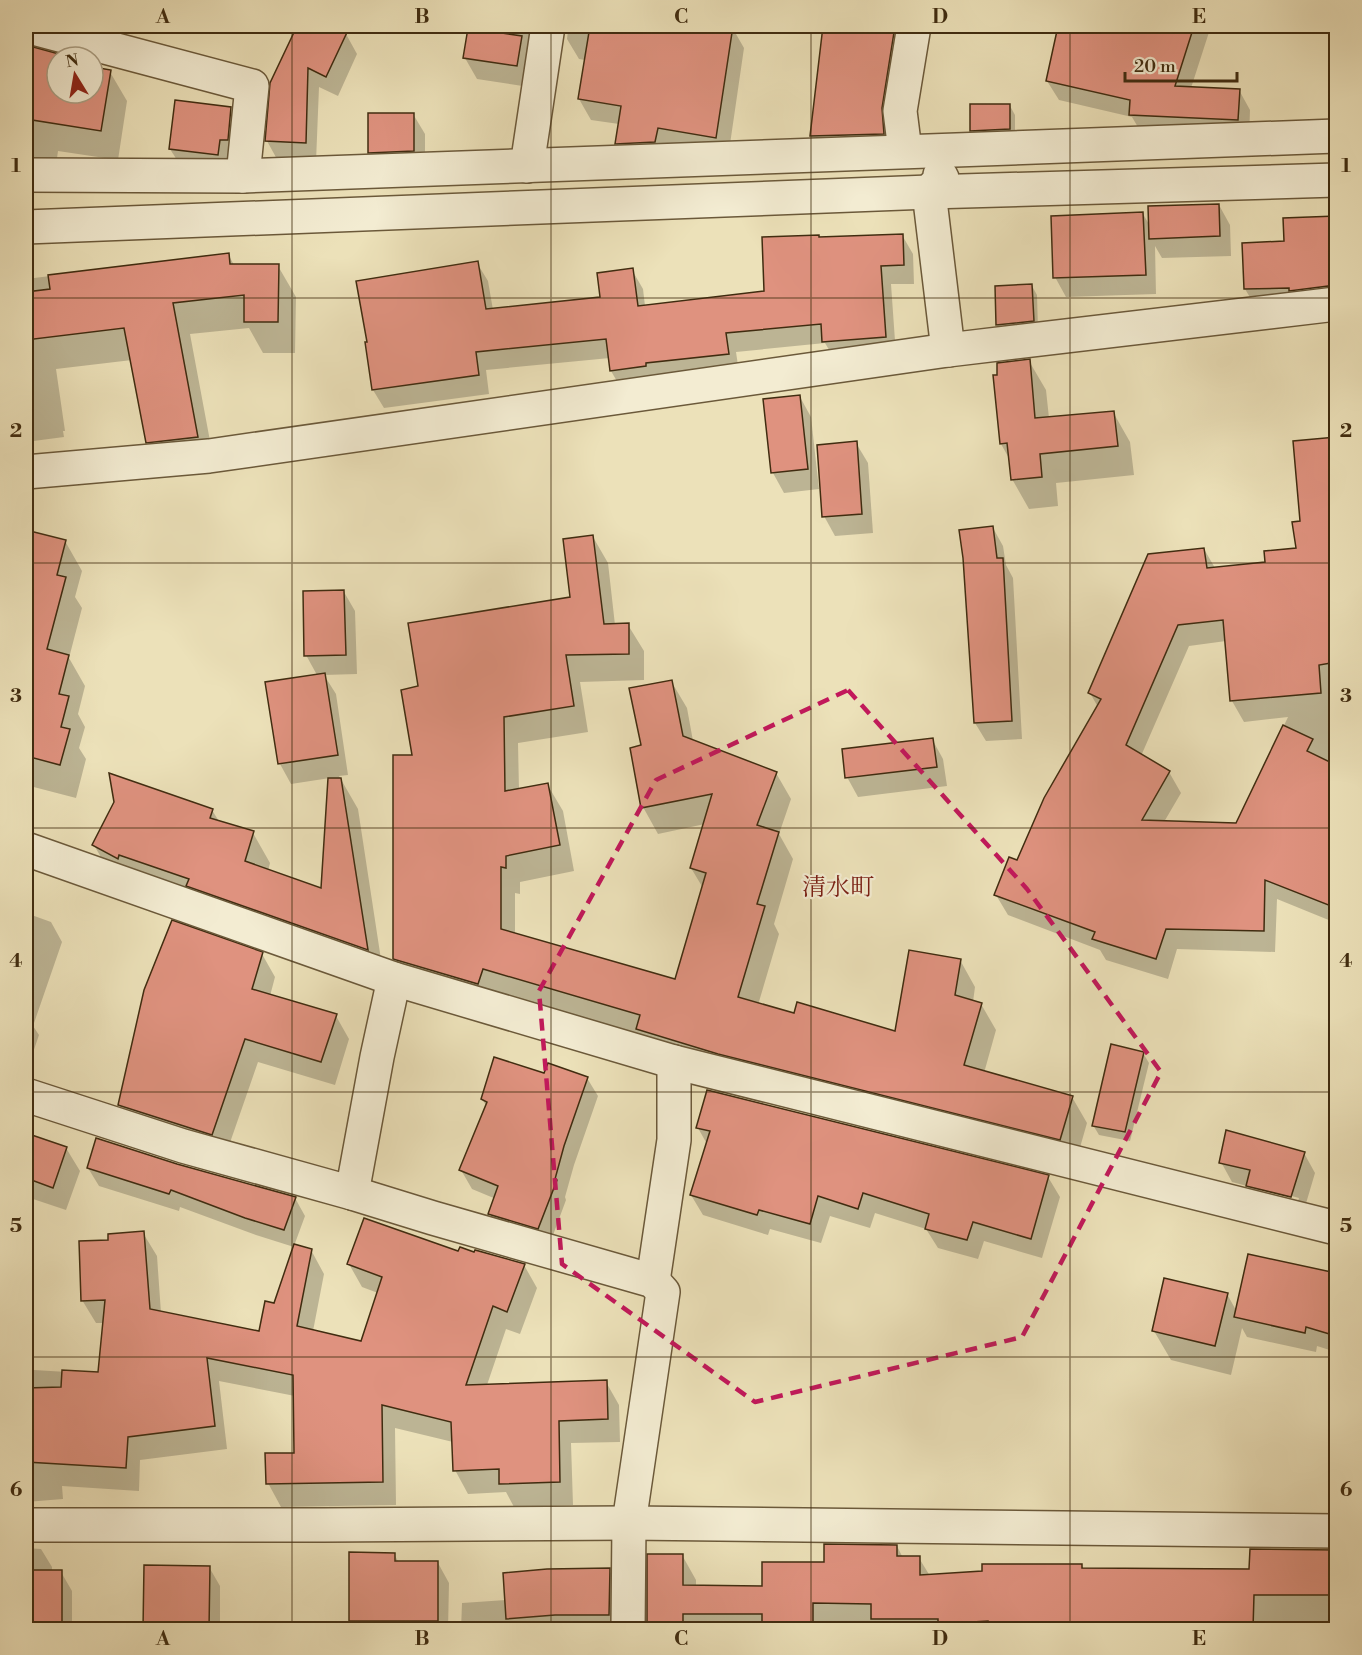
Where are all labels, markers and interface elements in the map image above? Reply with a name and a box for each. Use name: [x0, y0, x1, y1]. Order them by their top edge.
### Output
text: A: [155, 5, 171, 30]
text: B: [414, 5, 430, 30]
text: C: [674, 5, 688, 30]
text: D: [932, 5, 948, 30]
text: E: [1192, 5, 1206, 30]
north arrow: [45, 45, 105, 105]
scale bar: [1125, 45, 1238, 83]
text: N: [64, 50, 81, 72]
text: 20 m: [1134, 55, 1176, 78]
text: 1: [11, 154, 21, 179]
text: 1: [1341, 154, 1351, 179]
text: 2: [10, 419, 22, 444]
text: 2: [1340, 419, 1352, 444]
text: 3: [10, 684, 22, 709]
text: 3: [1340, 684, 1352, 709]
district label: 清水町: [802, 873, 874, 903]
text: 4: [9, 949, 23, 974]
text: 4: [1339, 949, 1353, 974]
text: 5: [10, 1214, 22, 1239]
text: 5: [1340, 1214, 1352, 1239]
text: 6: [10, 1478, 23, 1503]
text: 6: [1340, 1478, 1353, 1503]
text: A: [155, 1627, 171, 1652]
text: B: [414, 1627, 430, 1652]
text: C: [674, 1627, 688, 1652]
text: D: [932, 1627, 948, 1652]
text: E: [1192, 1627, 1206, 1652]

